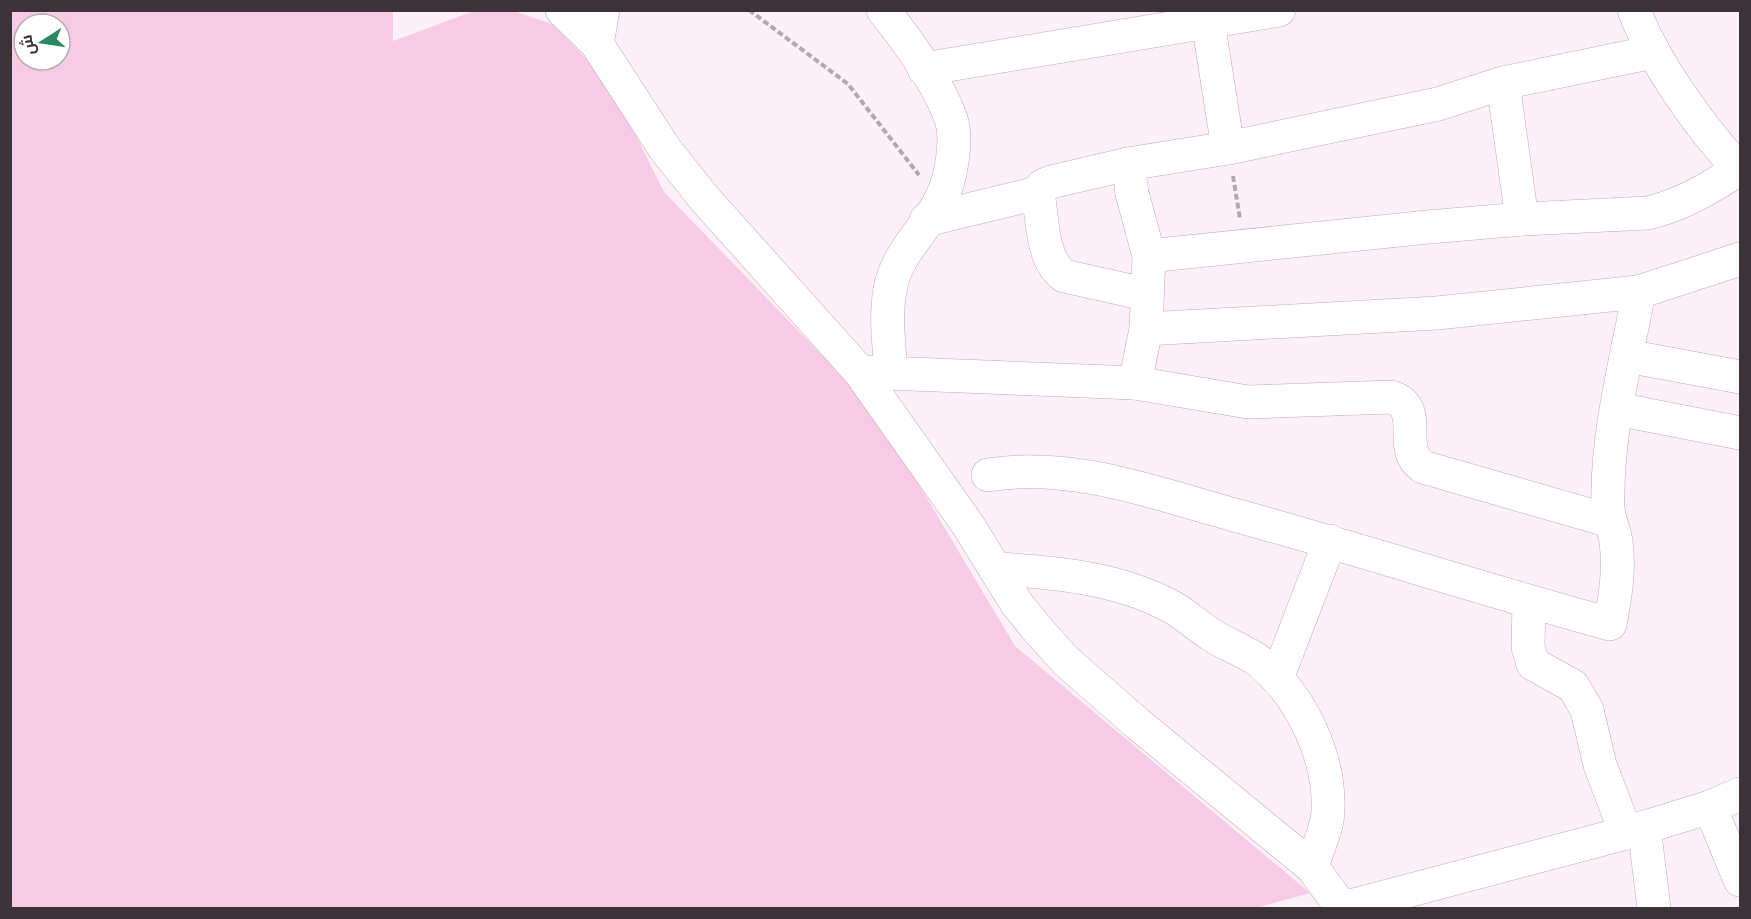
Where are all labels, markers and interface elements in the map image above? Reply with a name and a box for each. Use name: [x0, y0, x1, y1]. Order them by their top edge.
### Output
north arrow: [12, 12, 72, 72]
text: ش: [14, 33, 40, 57]

